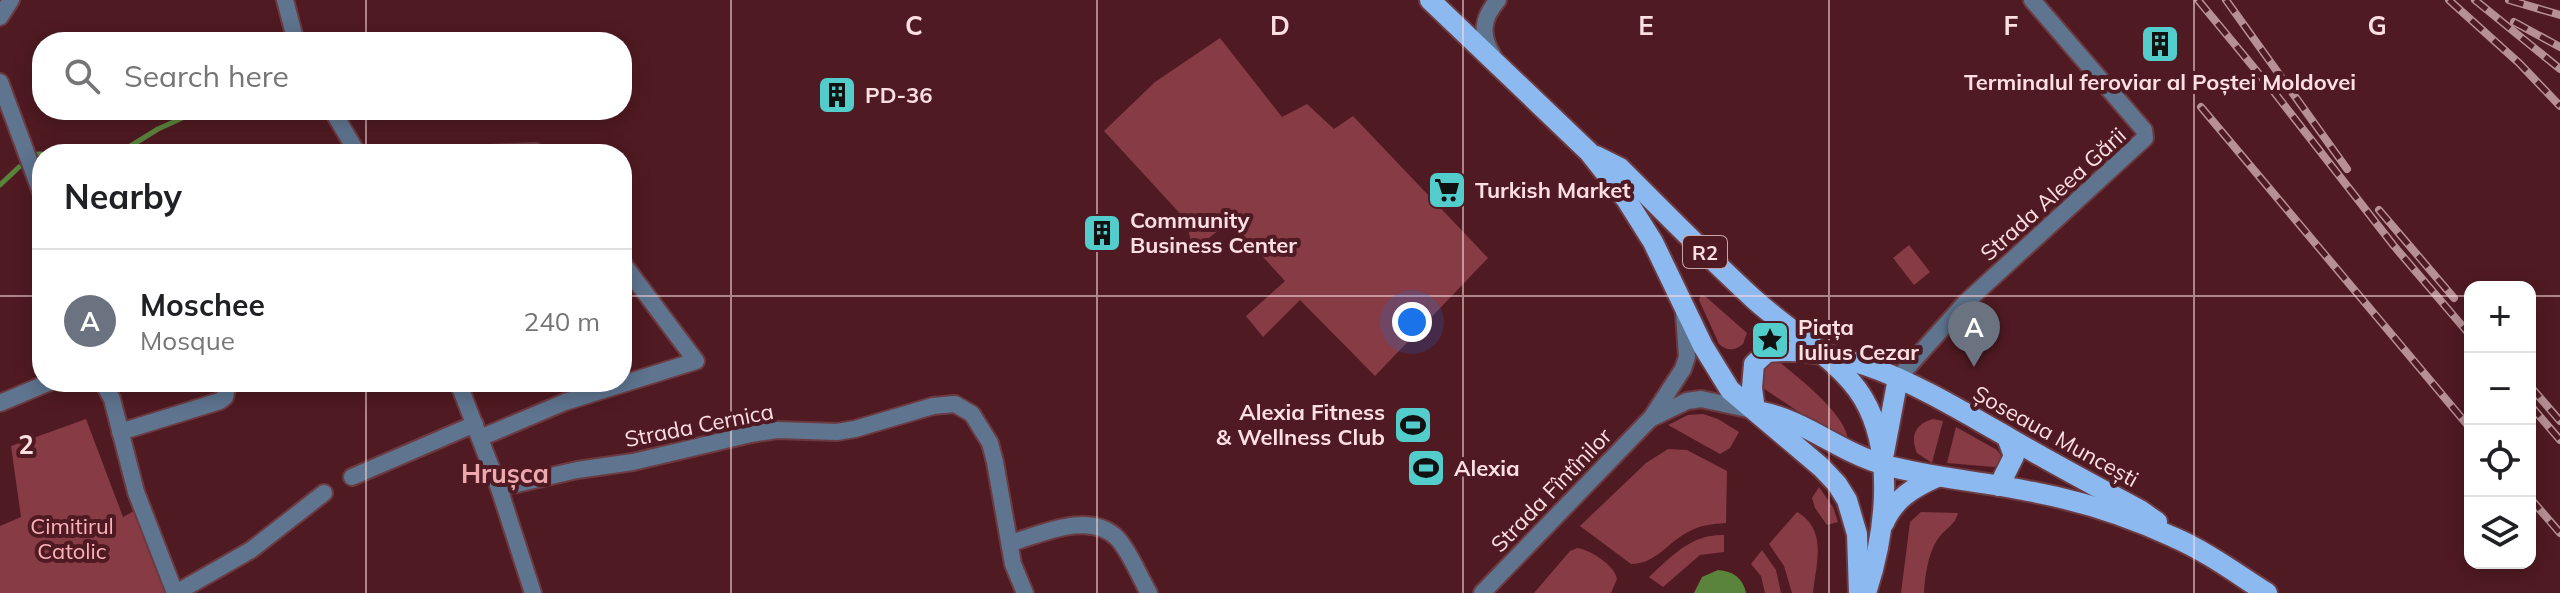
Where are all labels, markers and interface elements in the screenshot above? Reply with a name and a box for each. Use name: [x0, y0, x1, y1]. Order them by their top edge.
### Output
text: C: [905, 9, 923, 42]
text: D: [1270, 9, 1290, 42]
text: E: [1638, 9, 1654, 42]
text: F: [2004, 9, 2019, 42]
text: G: [2367, 9, 2387, 42]
building icon: Terminalul feroviar al Poștei Moldovei: [2139, 23, 2181, 65]
search box: [32, 32, 632, 120]
icon: search: [60, 54, 104, 98]
text: Search here: [124, 57, 289, 95]
place label: Terminalul feroviar al Poștei Moldovei: [1964, 68, 2356, 96]
building icon: PD-36: [816, 74, 858, 116]
place label: PD-36: [865, 81, 932, 109]
street label: Strada Aleea Gării: [1974, 121, 2132, 267]
supermarket icon: Turkish Market: [1426, 169, 1468, 211]
text: Nearby: [64, 175, 182, 218]
place label: Turkish Market: [1475, 176, 1631, 204]
place label: Community Business Center: [1130, 206, 1297, 259]
building icon: Community Business Center: [1081, 212, 1123, 254]
road number: R2: [1683, 236, 1727, 268]
map controls: [2464, 281, 2536, 569]
button: +: [2464, 281, 2536, 353]
text: Moschee: [140, 286, 265, 324]
pin: A: [1948, 301, 2000, 367]
your location: [1392, 302, 1432, 342]
text: A: [80, 305, 100, 338]
text: 240 m: [524, 305, 600, 338]
place label: Piața Iulius Cezar: [1798, 313, 1919, 366]
place icon: Piața Iulius Cezar: [1749, 319, 1791, 361]
text: Mosque: [140, 324, 235, 357]
button: −: [2464, 353, 2536, 425]
street label: Șoseaua Muncești: [1968, 379, 2144, 493]
street label: Strada Cernica: [622, 397, 776, 453]
place label: Alexia Fitness & Wellness Club: [1216, 398, 1385, 451]
sports icon: Alexia Fitness & Wellness Club: [1392, 404, 1434, 446]
street label: Strada Fîntînilor: [1485, 422, 1617, 558]
button: locate: [2464, 425, 2536, 497]
text: 2: [18, 428, 34, 461]
sports icon: Alexia: [1405, 447, 1447, 489]
place label: Alexia: [1454, 454, 1520, 482]
district label: Hrușca: [461, 457, 549, 491]
button: layers: [2464, 497, 2536, 569]
park label: Cimitirul Catolic: [30, 512, 114, 565]

